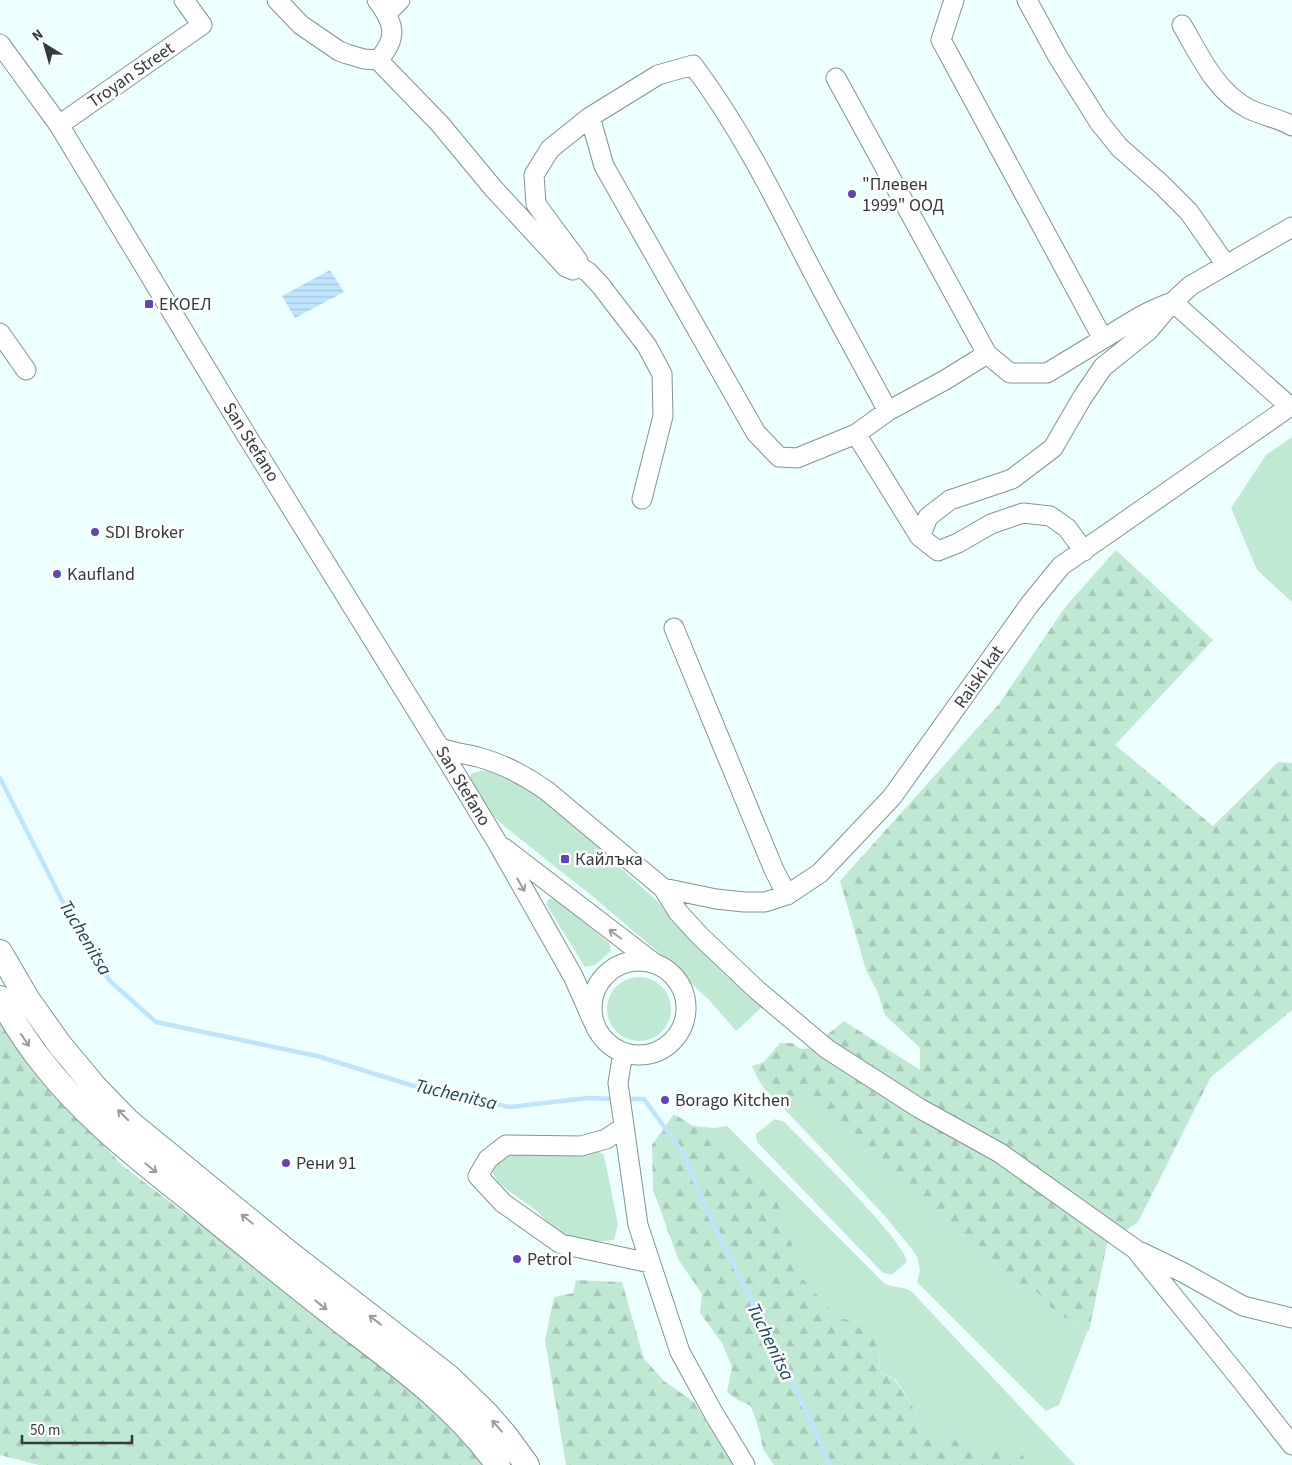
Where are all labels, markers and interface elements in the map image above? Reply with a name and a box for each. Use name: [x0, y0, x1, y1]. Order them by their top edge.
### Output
north arrow: [20, 20, 70, 70]
text: N: [28, 25, 48, 46]
street label: Troyan Street: [83, 36, 179, 114]
place label: "Плевен 1999" ООД: [862, 172, 945, 218]
marker: "Плевен 1999" ООД: [846, 188, 858, 200]
place label: ЕКОЕЛ: [159, 292, 212, 317]
marker: ЕКОЕЛ: [143, 298, 155, 310]
street label: San Stefano: [217, 397, 285, 487]
place label: SDI Broker: [105, 520, 185, 545]
marker: SDI Broker: [89, 526, 101, 538]
place label: Kaufland: [67, 562, 135, 587]
marker: Kaufland: [51, 568, 63, 580]
street label: Raiski kat: [948, 640, 1010, 714]
street label: San Stefano: [429, 741, 497, 831]
place label: Кайлъка: [575, 847, 643, 872]
marker: Кайлъка: [559, 853, 571, 865]
one-way arrow: [516, 877, 526, 892]
water label: Tuchenitsa: [52, 895, 118, 981]
one-way arrow: [609, 928, 622, 939]
one-way arrow: [20, 1033, 30, 1047]
water label: Tuchenitsa: [412, 1072, 500, 1118]
place label: Borago Kitchen: [675, 1088, 790, 1113]
marker: Borago Kitchen: [659, 1094, 671, 1106]
one-way arrow: [117, 1110, 129, 1122]
place label: Рени 91: [296, 1151, 356, 1176]
marker: Рени 91: [280, 1157, 292, 1169]
one-way arrow: [144, 1162, 157, 1173]
one-way arrow: [241, 1214, 254, 1225]
place label: Petrol: [527, 1247, 572, 1272]
marker: Petrol: [511, 1253, 523, 1265]
water label: Tuchenitsa: [740, 1299, 800, 1385]
one-way arrow: [314, 1300, 328, 1310]
one-way arrow: [368, 1315, 382, 1325]
scale bar: [22, 1412, 132, 1444]
text: 50 m: [30, 1420, 60, 1441]
one-way arrow: [491, 1420, 503, 1433]

